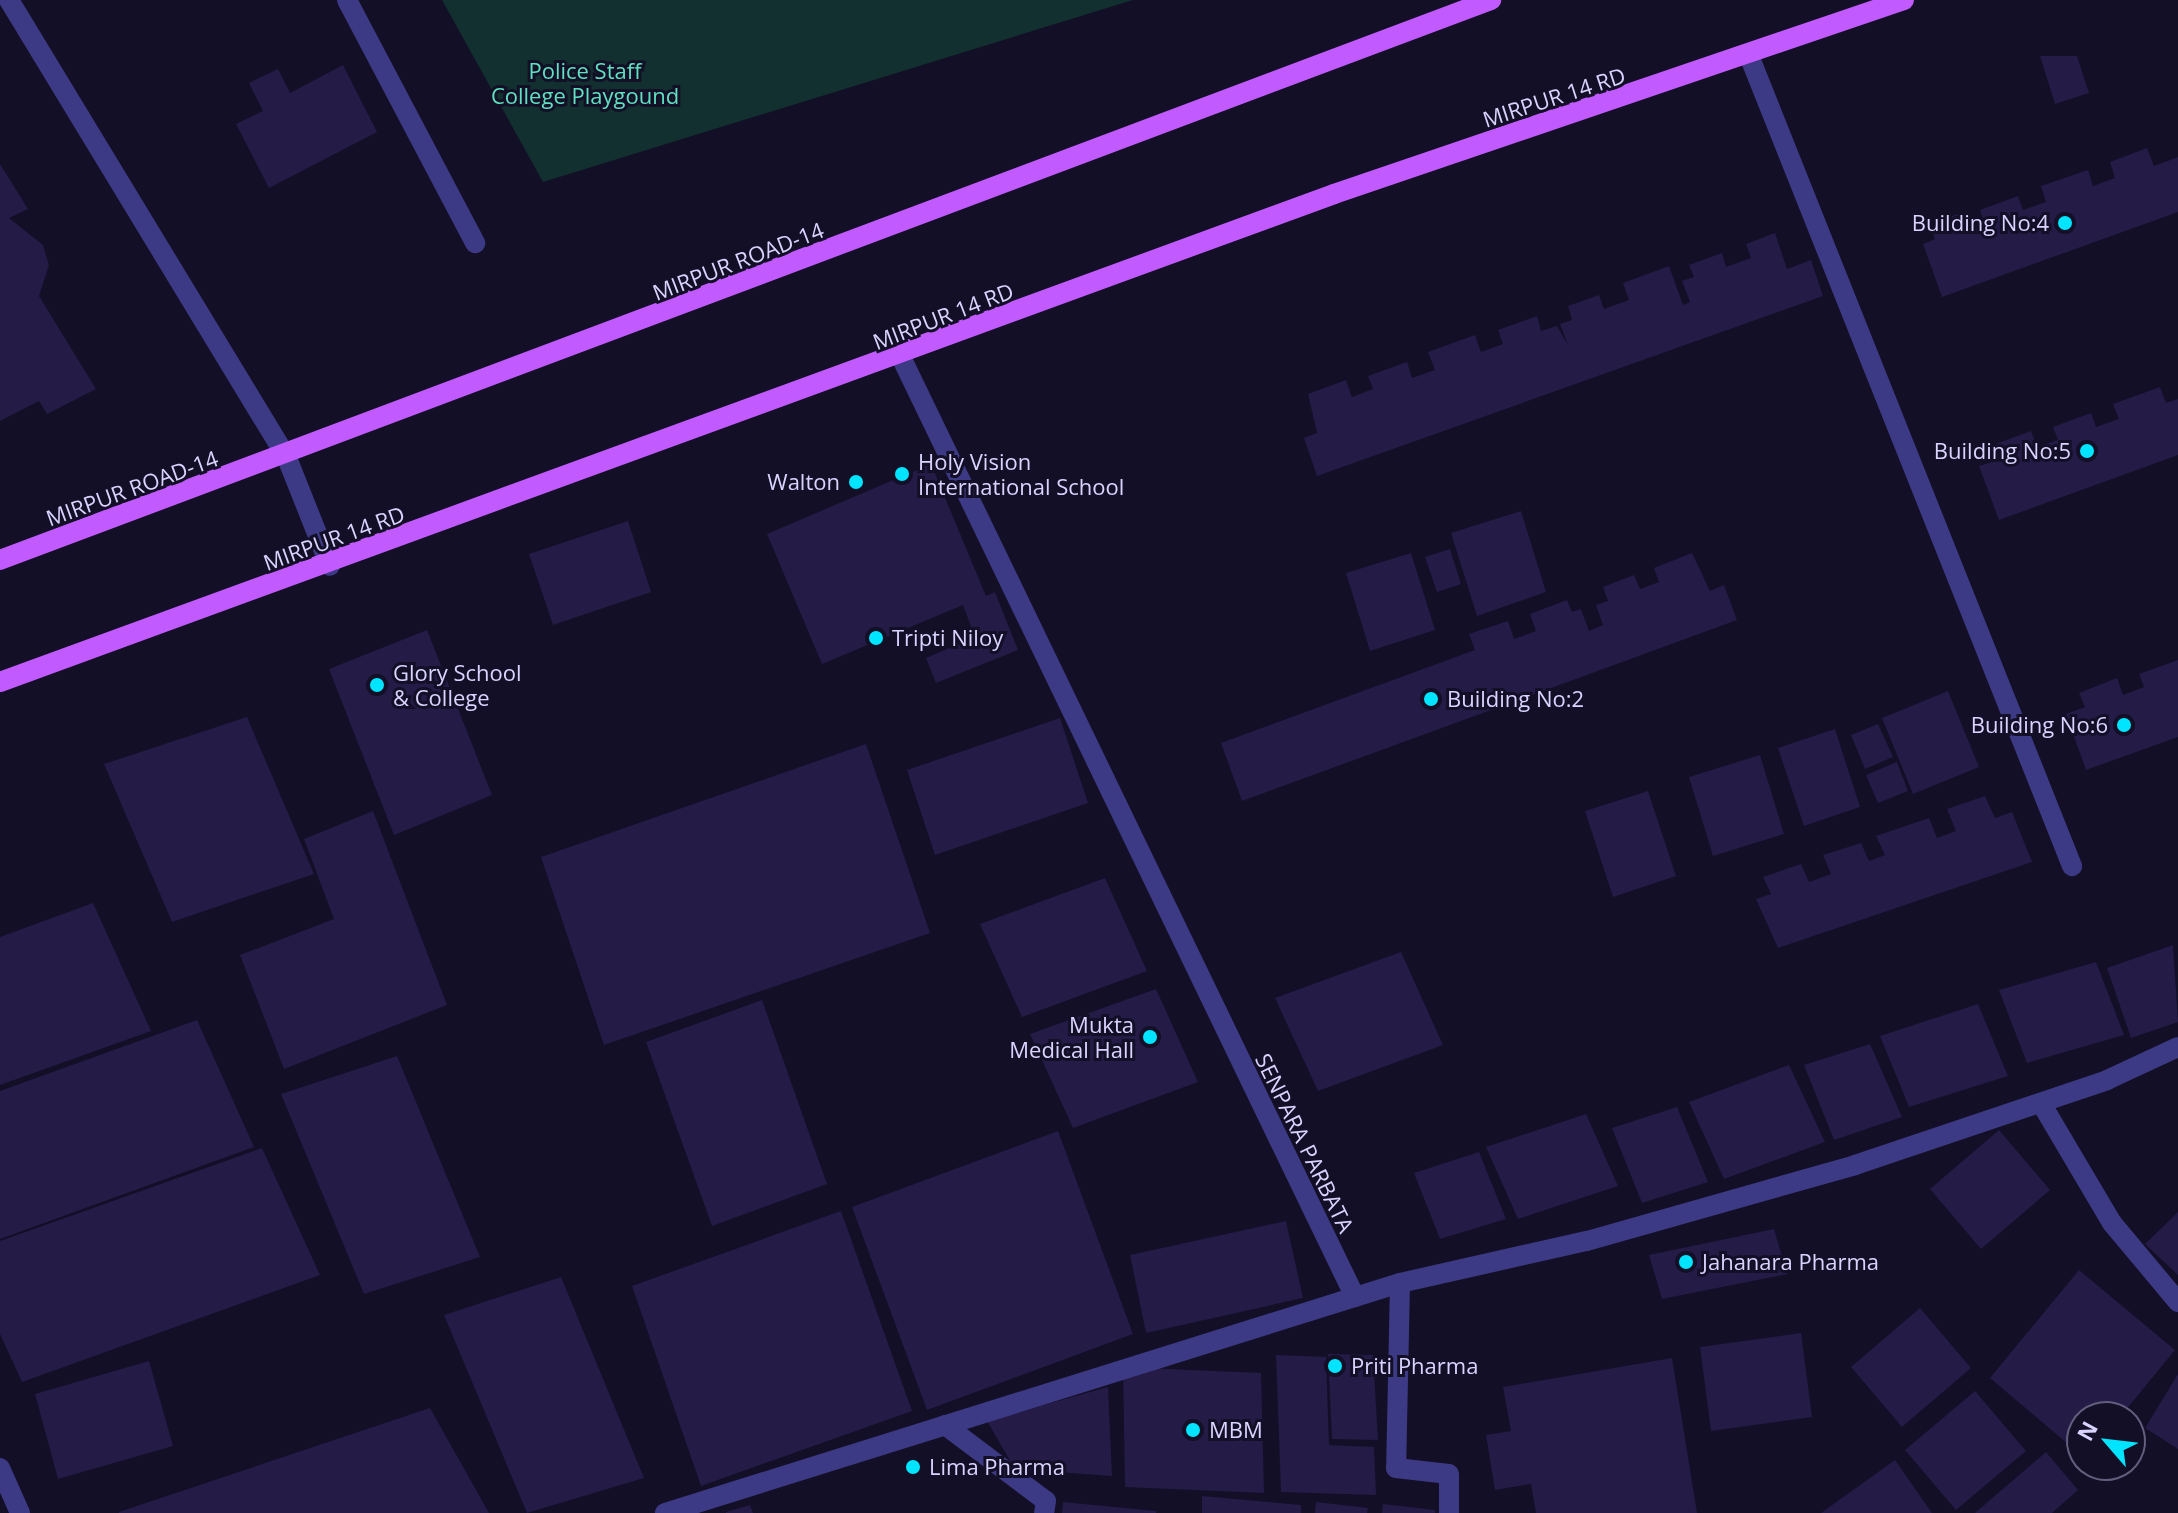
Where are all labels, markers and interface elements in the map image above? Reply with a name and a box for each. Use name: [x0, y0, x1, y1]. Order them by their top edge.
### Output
park label: Police Staff College Playgound: [491, 57, 679, 108]
street label: MIRPUR 14 RD: [1479, 62, 1629, 132]
place label: Building No:4: [1912, 210, 2049, 236]
marker: Building No:4: [2056, 214, 2074, 232]
street label: MIRPUR ROAD-14: [649, 216, 827, 306]
street label: MIRPUR 14 RD: [869, 277, 1017, 355]
place label: Building No:5: [1934, 438, 2071, 464]
marker: Building No:5: [2078, 442, 2096, 460]
street label: MIRPUR ROAD-14: [43, 445, 221, 531]
place label: Holy Vision International School: [918, 448, 1124, 500]
marker: Holy Vision International School: [893, 465, 911, 483]
place label: Walton: [767, 469, 840, 495]
marker: Walton: [847, 473, 865, 491]
street label: MIRPUR 14 RD: [260, 500, 408, 576]
place label: Tripti Niloy: [892, 625, 1003, 651]
marker: Tripti Niloy: [867, 629, 885, 647]
place label: Glory School & College: [393, 659, 522, 710]
marker: Glory School & College: [368, 676, 386, 694]
place label: Building No:2: [1447, 686, 1584, 712]
marker: Building No:2: [1422, 690, 1440, 708]
place label: Building No:6: [1971, 712, 2108, 738]
marker: Building No:6: [2115, 716, 2133, 734]
place label: Mukta Medical Hall: [1009, 1011, 1134, 1062]
marker: Mukta Medical Hall: [1141, 1028, 1159, 1046]
street label: SENPARA PARBATA: [1250, 1049, 1360, 1237]
place label: Jahanara Pharma: [1702, 1249, 1879, 1275]
marker: Jahanara Pharma: [1677, 1253, 1695, 1271]
place label: Priti Pharma: [1351, 1353, 1478, 1379]
marker: Priti Pharma: [1326, 1357, 1344, 1375]
north arrow: [2066, 1401, 2146, 1481]
text: N: [2069, 1416, 2104, 1446]
place label: MBM: [1209, 1417, 1263, 1443]
marker: MBM: [1184, 1421, 1202, 1439]
place label: Lima Pharma: [929, 1454, 1065, 1480]
marker: Lima Pharma: [904, 1458, 922, 1476]

